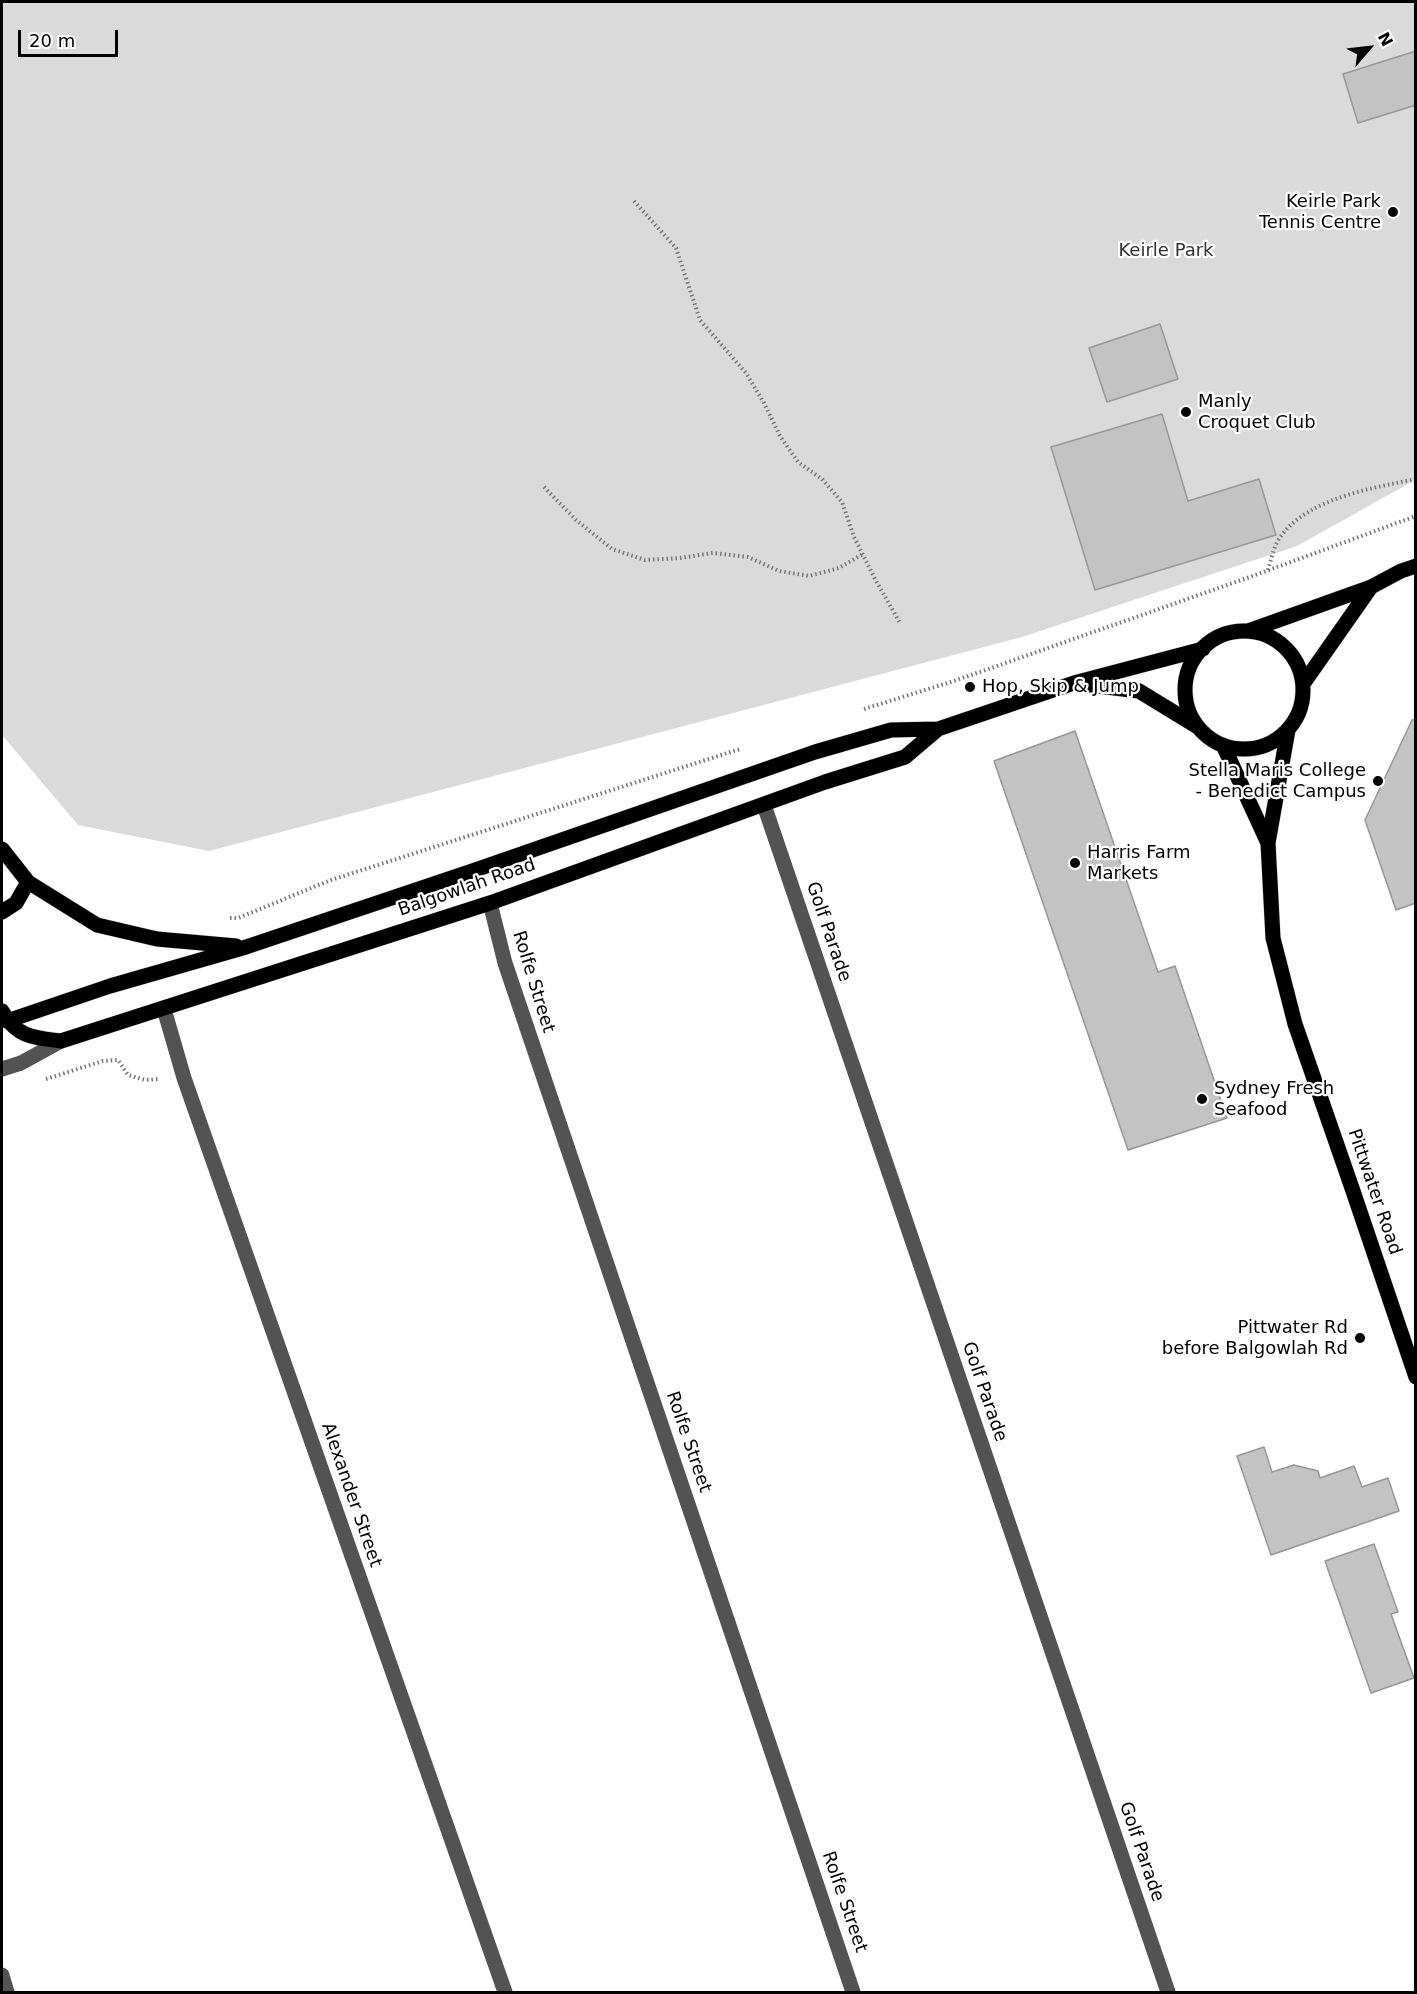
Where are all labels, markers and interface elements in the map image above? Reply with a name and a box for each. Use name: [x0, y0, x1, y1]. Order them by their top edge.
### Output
scale bar: [21, 18, 122, 56]
north arrow: [1339, 18, 1399, 78]
text: N: [1374, 29, 1397, 50]
text: 20 m: [29, 30, 75, 51]
place label: Keirle Park Tennis Centre: [1259, 191, 1381, 234]
marker: Keirle Park Tennis Centre: [1386, 205, 1400, 219]
park label: Keirle Park: [1118, 240, 1214, 262]
place label: Manly Croquet Club: [1198, 391, 1316, 434]
marker: Manly Croquet Club: [1179, 405, 1193, 419]
place label: Hop, Skip & Jump: [982, 676, 1139, 698]
marker: Hop, Skip & Jump: [963, 680, 977, 694]
place label: Stella Maris College - Benedict Campus: [1188, 760, 1366, 802]
marker: Stella Maris College - Benedict Campus: [1371, 774, 1385, 788]
place label: Harris Farm Markets: [1087, 842, 1190, 884]
street label: Balgowlah Road: [395, 854, 539, 922]
marker: Harris Farm Markets: [1068, 856, 1082, 870]
street label: Golf Parade: [801, 879, 855, 985]
street label: Rolfe Street: [507, 928, 559, 1036]
place label: Sydney Fresh Seafood: [1214, 1078, 1334, 1120]
marker: Sydney Fresh Seafood: [1195, 1092, 1209, 1106]
street label: Pittwater Road: [1342, 1126, 1406, 1258]
place label: Pittwater Rd before Balgowlah Rd: [1162, 1317, 1348, 1360]
marker: Pittwater Rd before Balgowlah Rd: [1353, 1331, 1367, 1345]
street label: Golf Parade: [957, 1339, 1011, 1445]
street label: Rolfe Street: [661, 1389, 715, 1495]
street label: Alexander Street: [316, 1420, 386, 1570]
street label: Golf Parade: [1114, 1799, 1168, 1905]
street label: Rolfe Street: [817, 1849, 871, 1955]

